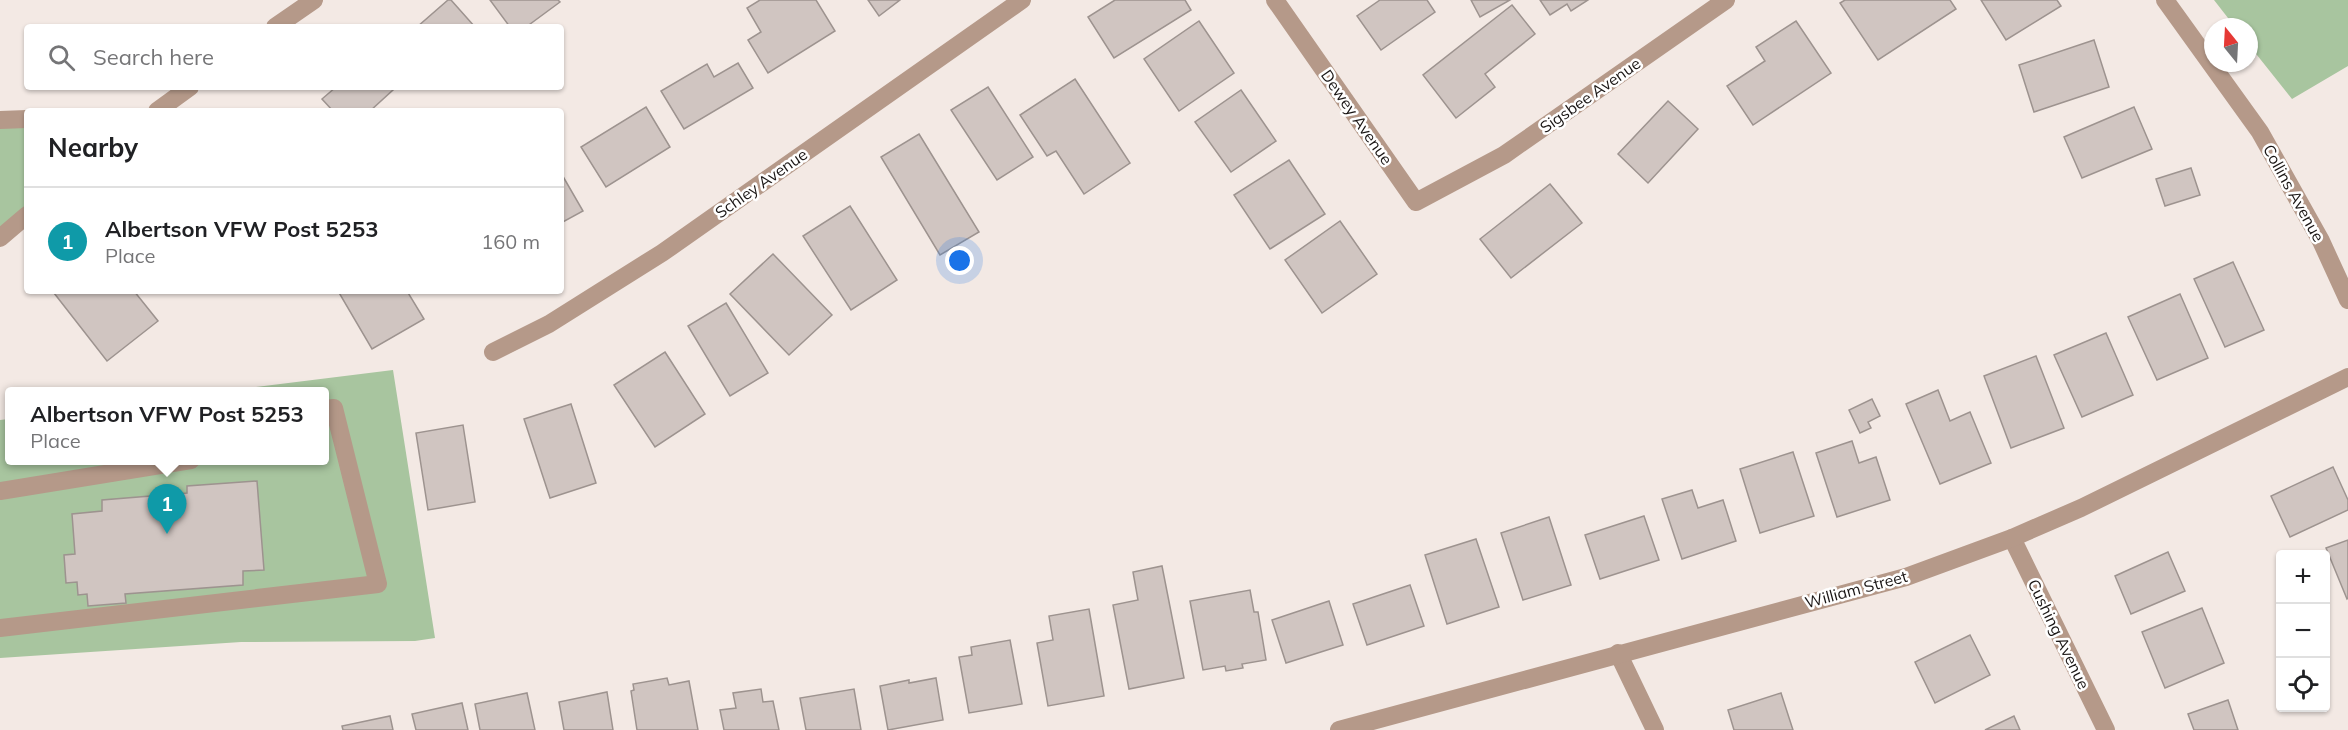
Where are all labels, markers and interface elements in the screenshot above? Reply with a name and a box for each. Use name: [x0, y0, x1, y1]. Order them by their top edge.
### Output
north arrow: [2204, 18, 2258, 72]
search box: [24, 24, 564, 90]
icon: search: [45, 41, 78, 74]
text: Search here: [93, 43, 214, 71]
street label: Sigsbee Avenue: [1536, 53, 1644, 137]
street label: Dewey Avenue: [1317, 66, 1397, 168]
text: Nearby: [48, 131, 138, 164]
street label: Collins Avenue: [2259, 141, 2329, 245]
street label: Schley Avenue: [711, 144, 811, 222]
text: Albertson VFW Post 5253: [105, 215, 378, 243]
text: 1: [62, 229, 74, 254]
text: 160 m: [481, 229, 540, 254]
text: Place: [105, 243, 155, 268]
your location: [945, 246, 974, 275]
popup: [5, 387, 329, 465]
text: Albertson VFW Post 5253: [30, 400, 304, 428]
text: Place: [30, 428, 81, 453]
pin: 1: [148, 484, 186, 534]
map controls: [2276, 550, 2330, 712]
button: +: [2276, 550, 2330, 604]
street label: William Street: [1803, 566, 1910, 612]
street label: Cushing Avenue: [2024, 576, 2094, 692]
button: −: [2276, 604, 2330, 658]
button: locate: [2276, 658, 2330, 712]

